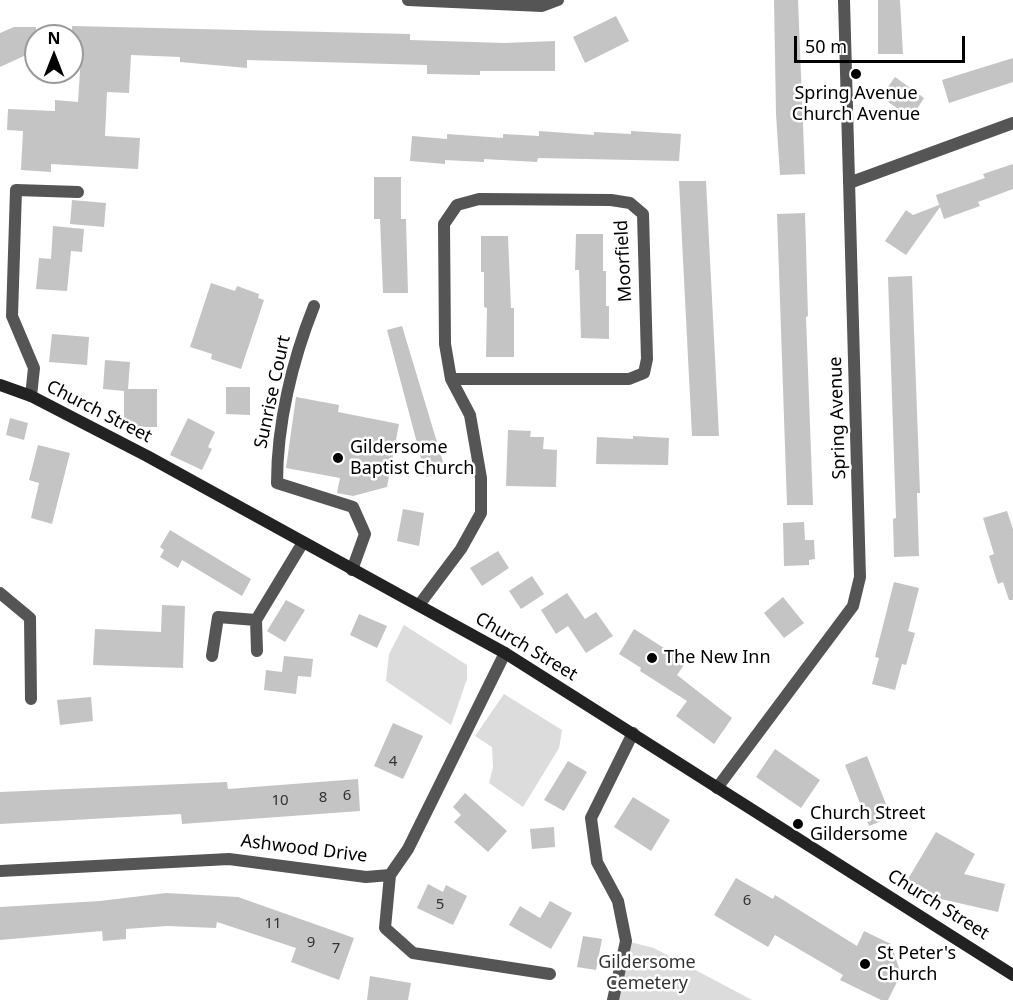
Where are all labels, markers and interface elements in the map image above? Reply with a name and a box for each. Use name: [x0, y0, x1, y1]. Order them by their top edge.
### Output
north arrow: [24, 24, 84, 84]
scale bar: [797, 24, 968, 62]
text: N: [47, 27, 61, 49]
text: 50 m: [805, 34, 847, 58]
marker: Spring Avenue Church Avenue: [849, 67, 863, 81]
place label: Spring Avenue Church Avenue: [792, 83, 920, 125]
street label: Moorfield: [611, 219, 637, 303]
street label: Sunrise Court: [250, 334, 296, 450]
street label: Spring Avenue: [825, 356, 851, 480]
street label: Church Street: [43, 376, 155, 448]
place label: Gildersome Baptist Church: [350, 437, 474, 480]
marker: Gildersome Baptist Church: [331, 451, 345, 465]
street label: Church Street: [471, 608, 581, 686]
place label: The New Inn: [664, 647, 771, 669]
marker: The New Inn: [645, 651, 659, 665]
house number: 4: [389, 753, 397, 771]
house number: 6: [343, 787, 351, 805]
house number: 8: [319, 789, 327, 807]
house number: 10: [271, 792, 289, 810]
place label: Church Street Gildersome: [810, 803, 925, 846]
marker: Church Street Gildersome: [791, 817, 805, 831]
street label: Ashwood Drive: [239, 831, 369, 867]
street label: Church Street: [883, 865, 993, 945]
house number: 6: [743, 892, 751, 910]
house number: 5: [436, 896, 444, 914]
house number: 11: [264, 915, 282, 933]
house number: 9: [307, 934, 315, 952]
house number: 7: [332, 940, 340, 958]
place label: St Peter's Church: [877, 943, 956, 986]
park label: Gildersome Cemetery: [598, 952, 696, 994]
marker: St Peter's Church: [858, 957, 872, 971]

